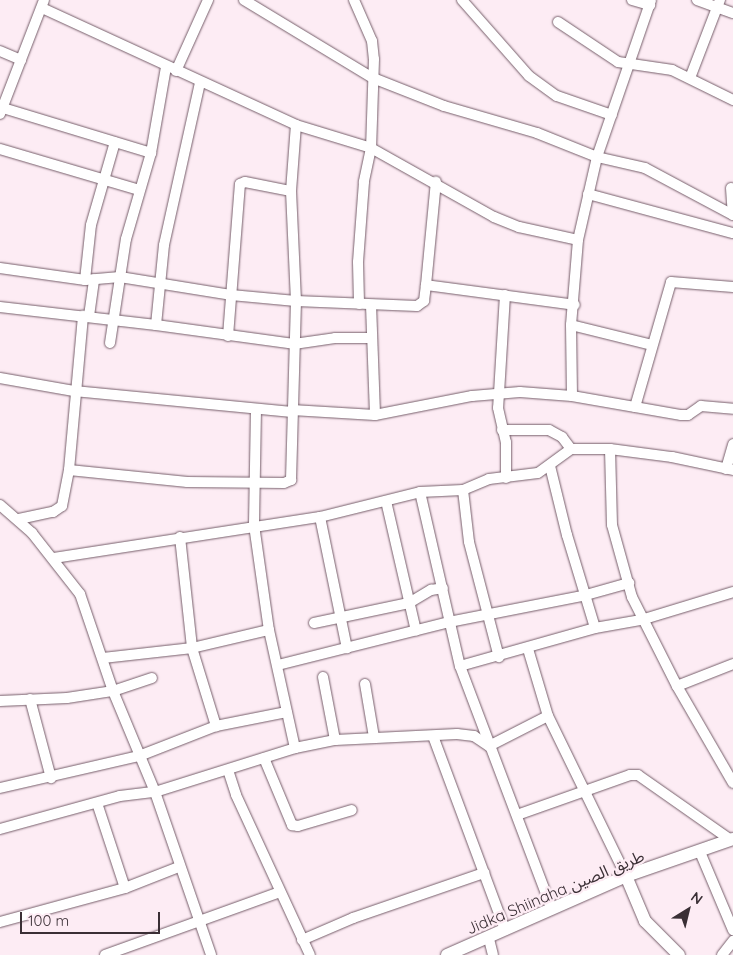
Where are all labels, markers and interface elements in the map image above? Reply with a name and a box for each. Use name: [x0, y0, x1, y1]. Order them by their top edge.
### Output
street label: Jidka Shiinaha طريق الصين: [463, 846, 647, 938]
north arrow: [663, 885, 713, 935]
text: N: [687, 888, 706, 908]
scale bar: [22, 902, 162, 934]
text: 100 m: [28, 911, 69, 930]

